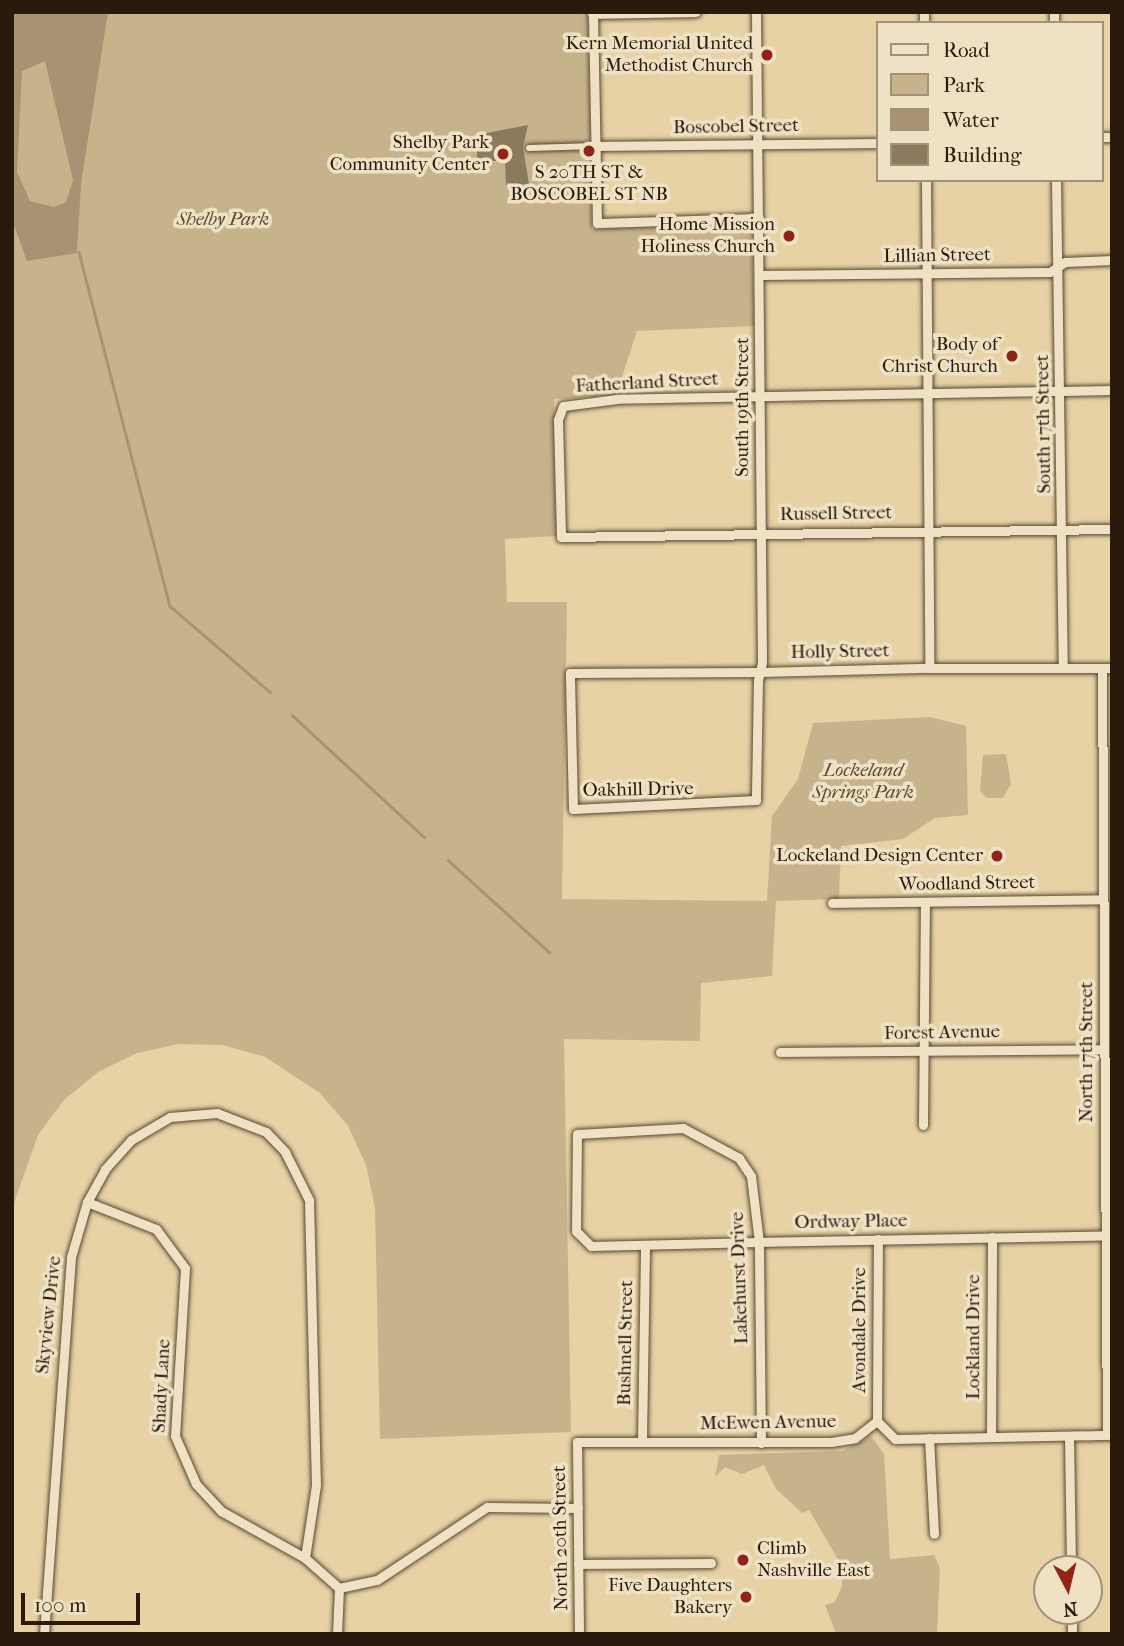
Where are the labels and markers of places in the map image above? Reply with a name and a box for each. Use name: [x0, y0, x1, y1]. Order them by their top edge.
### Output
place label: Kern Memorial United Methodist Church: [566, 33, 753, 77]
marker: Kern Memorial United Methodist Church: [759, 47, 775, 63]
place label: Shelby Park Community Center: [330, 132, 489, 176]
marker: S 20TH ST & BOSCOBEL ST NB: [581, 143, 597, 159]
marker: Shelby Park Community Center: [495, 146, 511, 162]
place label: S 20TH ST & BOSCOBEL ST NB: [510, 162, 668, 206]
place label: Home Mission Holiness Church: [640, 214, 775, 258]
marker: Home Mission Holiness Church: [781, 228, 797, 244]
place label: Body of Christ Church: [882, 334, 998, 378]
marker: Body of Christ Church: [1004, 348, 1020, 364]
place label: Lockeland Design Center: [776, 845, 983, 867]
marker: Lockeland Design Center: [989, 848, 1005, 864]
place label: Climb Nashville East: [757, 1538, 870, 1582]
marker: Climb Nashville East: [735, 1552, 751, 1568]
place label: Five Daughters Bakery: [608, 1575, 732, 1619]
marker: Five Daughters Bakery: [738, 1589, 754, 1605]

